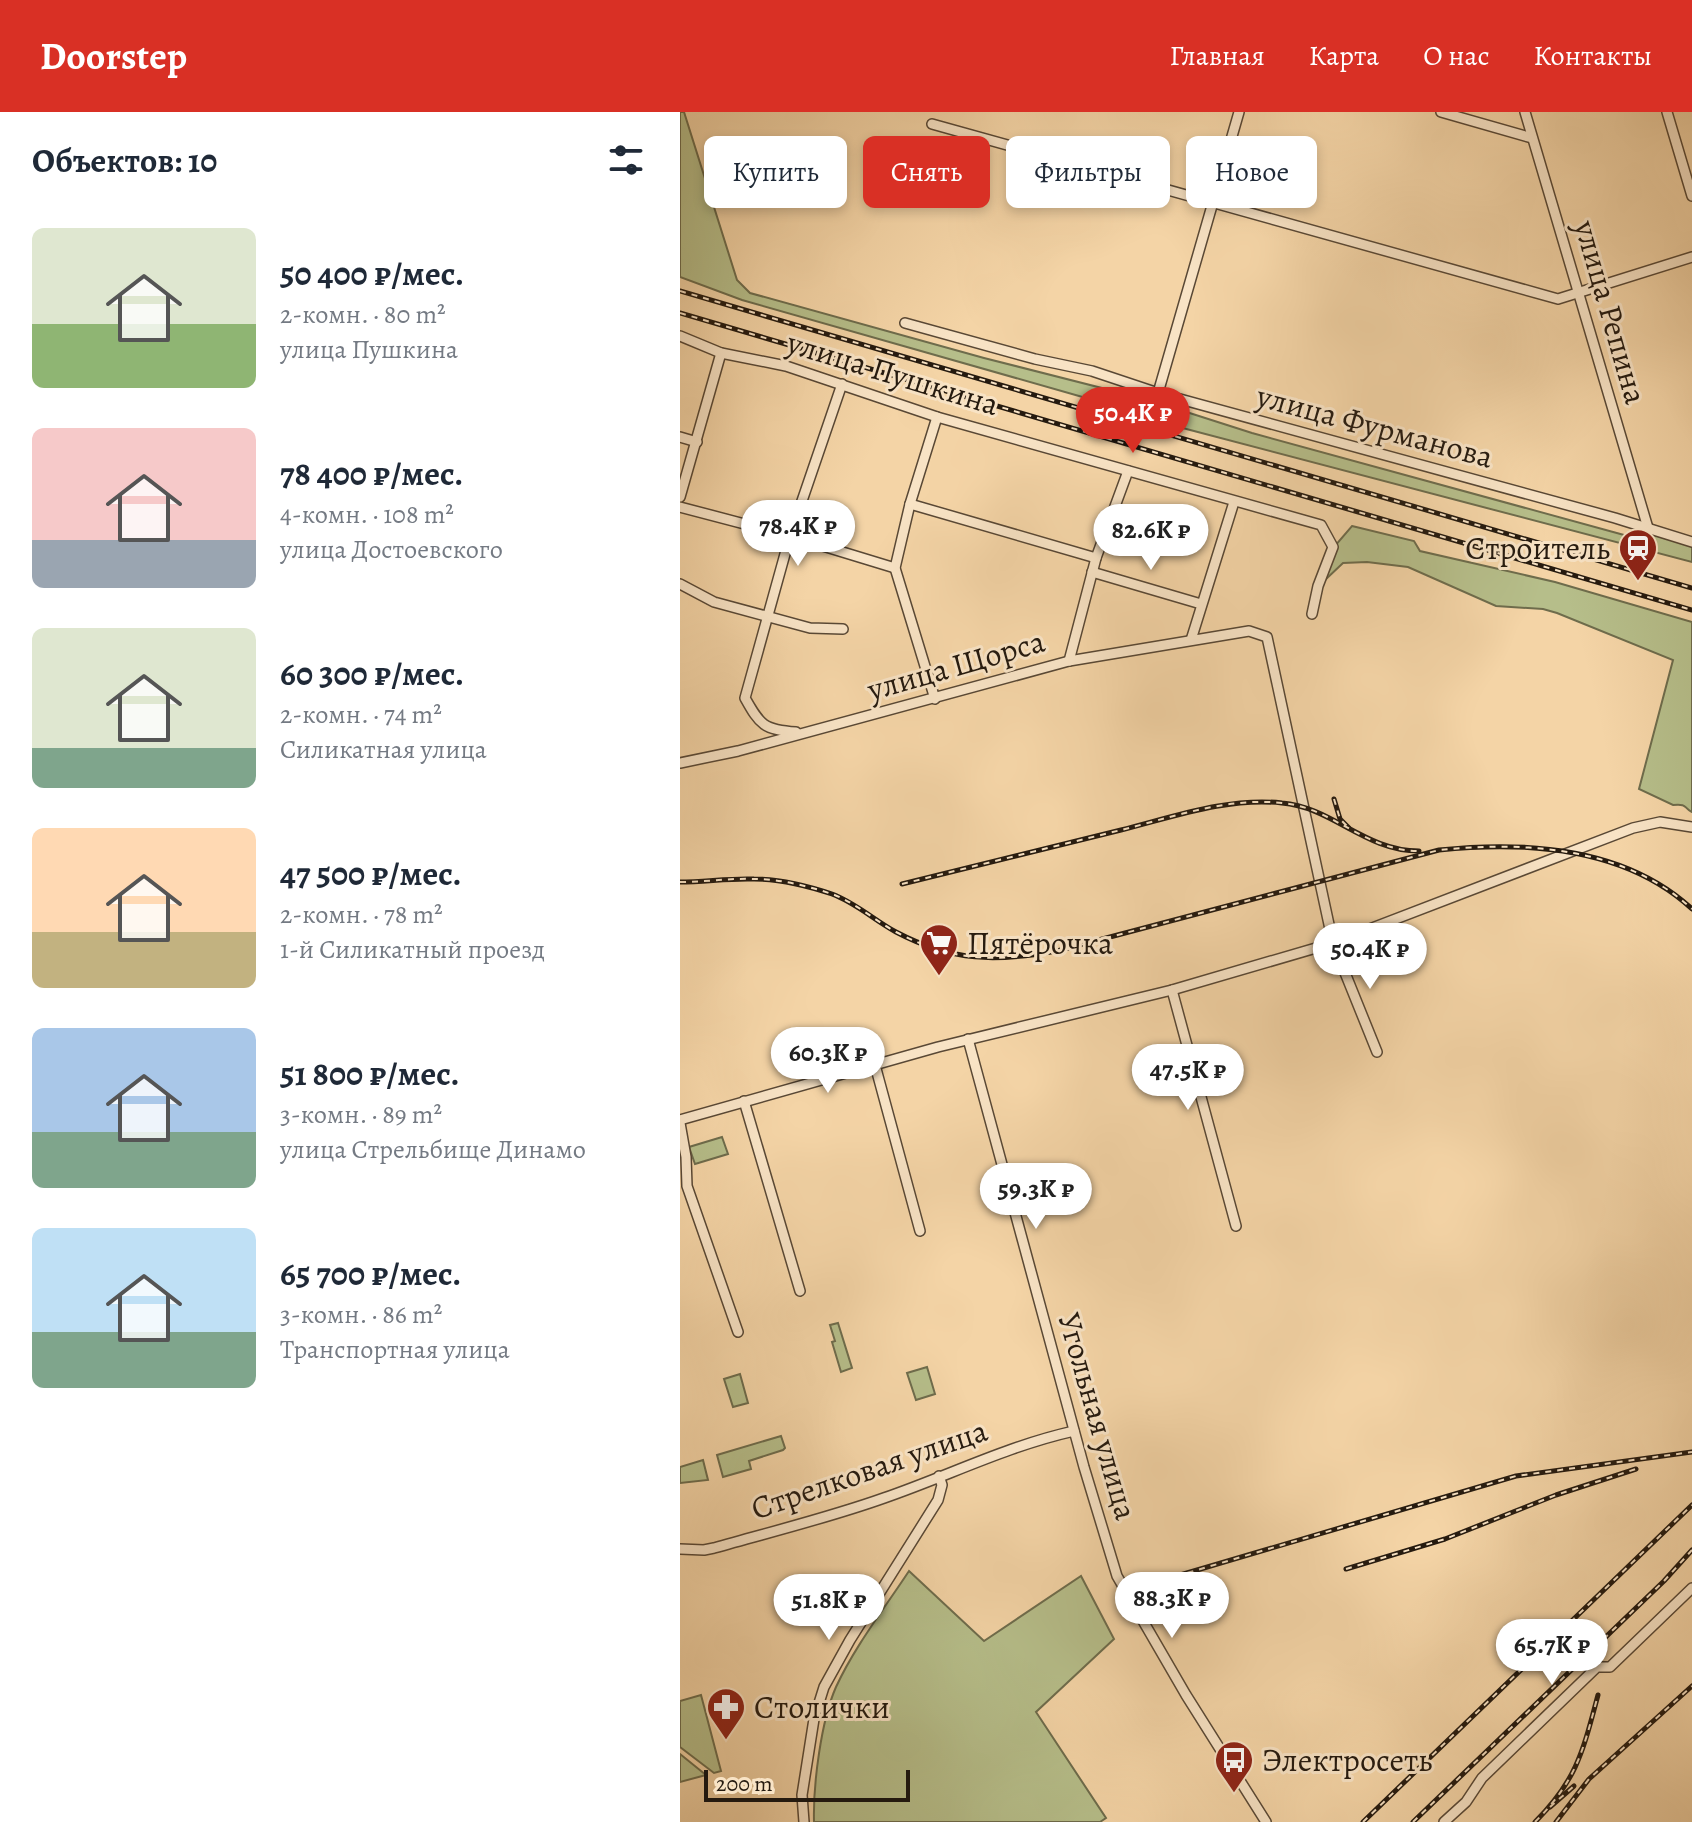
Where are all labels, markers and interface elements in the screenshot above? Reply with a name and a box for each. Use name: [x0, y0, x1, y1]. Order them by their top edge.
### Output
text: Doorstep: [40, 30, 187, 82]
text: Главная: [1169, 37, 1265, 75]
text: Карта: [1309, 37, 1379, 75]
text: О нас: [1423, 37, 1490, 75]
text: Контакты: [1534, 37, 1652, 75]
chip: Купить: [704, 136, 847, 208]
chip: Снять: [863, 136, 990, 208]
chip: Фильтры: [1006, 136, 1170, 208]
chip: Новое: [1186, 136, 1317, 208]
text: Объектов: 10: [32, 137, 217, 184]
icon: filters: [604, 138, 648, 182]
street label: улица Репина: [1564, 214, 1658, 409]
text: 50 400 ₽/мес.: [280, 250, 464, 297]
icon: home: [96, 260, 192, 356]
text: 2-комн. · 80 m²: [280, 297, 446, 332]
street label: улица Пушкина: [781, 320, 1004, 426]
text: улица Пушкина: [280, 332, 458, 367]
street label: улица Фурманова: [1251, 373, 1498, 479]
pin: 50.4K ₽: [1059, 387, 1207, 455]
text: 50.4K ₽: [1094, 395, 1172, 430]
text: 78 400 ₽/мес.: [280, 450, 463, 497]
icon: home: [96, 460, 192, 556]
text: 4-комн. · 108 m²: [280, 497, 454, 532]
pin: 78.4K ₽: [724, 500, 872, 568]
pin: 82.6K ₽: [1077, 504, 1225, 572]
text: 78.4K ₽: [759, 508, 837, 543]
text: 82.6K ₽: [1111, 512, 1191, 547]
place label: Строитель: [1465, 526, 1610, 570]
station icon: Строитель: [1617, 527, 1659, 582]
text: улица Достоевского: [280, 532, 503, 567]
street label: улица Щорса: [861, 619, 1050, 712]
text: 60 300 ₽/мес.: [280, 650, 464, 697]
icon: home: [96, 660, 192, 756]
text: 2-комн. · 74 m²: [280, 697, 442, 732]
text: Силикатная улица: [280, 732, 487, 767]
text: 47 500 ₽/мес.: [280, 850, 462, 897]
icon: home: [96, 860, 192, 956]
text: 2-комн. · 78 m²: [280, 897, 443, 932]
place label: Пятёрочка: [967, 921, 1113, 965]
supermarket icon: Пятёрочка: [918, 922, 960, 977]
pin: 50.4K ₽: [1296, 923, 1444, 991]
text: 50.4K ₽: [1331, 931, 1409, 966]
text: 1-й Силикатный проезд: [280, 932, 545, 967]
pin: 60.3K ₽: [754, 1027, 902, 1095]
text: 60.3K ₽: [789, 1035, 867, 1070]
pin: 47.5K ₽: [1114, 1044, 1262, 1112]
text: 51 800 ₽/мес.: [280, 1050, 460, 1097]
text: 47.5K ₽: [1150, 1052, 1226, 1087]
icon: home: [96, 1060, 192, 1156]
text: 3-комн. · 89 m²: [280, 1097, 442, 1132]
text: улица Стрельбище Динамо: [280, 1132, 586, 1167]
pin: 59.3K ₽: [962, 1163, 1110, 1231]
text: 59.3K ₽: [998, 1171, 1074, 1206]
text: 65 700 ₽/мес.: [280, 1250, 461, 1297]
icon: home: [96, 1260, 192, 1356]
text: 3-комн. · 86 m²: [280, 1297, 442, 1332]
street label: Угольная улица: [1047, 1307, 1149, 1525]
text: Транспортная улица: [280, 1332, 510, 1367]
street label: Стрелковая улица: [745, 1408, 993, 1530]
pin: 88.3K ₽: [1098, 1572, 1246, 1640]
pin: 51.8K ₽: [755, 1574, 903, 1642]
text: 88.3K ₽: [1133, 1580, 1211, 1615]
text: 51.8K ₽: [792, 1582, 866, 1617]
pin: 65.7K ₽: [1478, 1619, 1626, 1687]
text: 65.7K ₽: [1514, 1627, 1590, 1662]
place label: Столички: [754, 1685, 890, 1729]
pharmacy icon: Столички: [705, 1686, 747, 1741]
place label: Электросеть: [1262, 1738, 1432, 1782]
bus stop icon: Электросеть: [1213, 1739, 1255, 1794]
scale bar: [704, 1766, 910, 1802]
text: 200 m: [716, 1769, 773, 1799]

